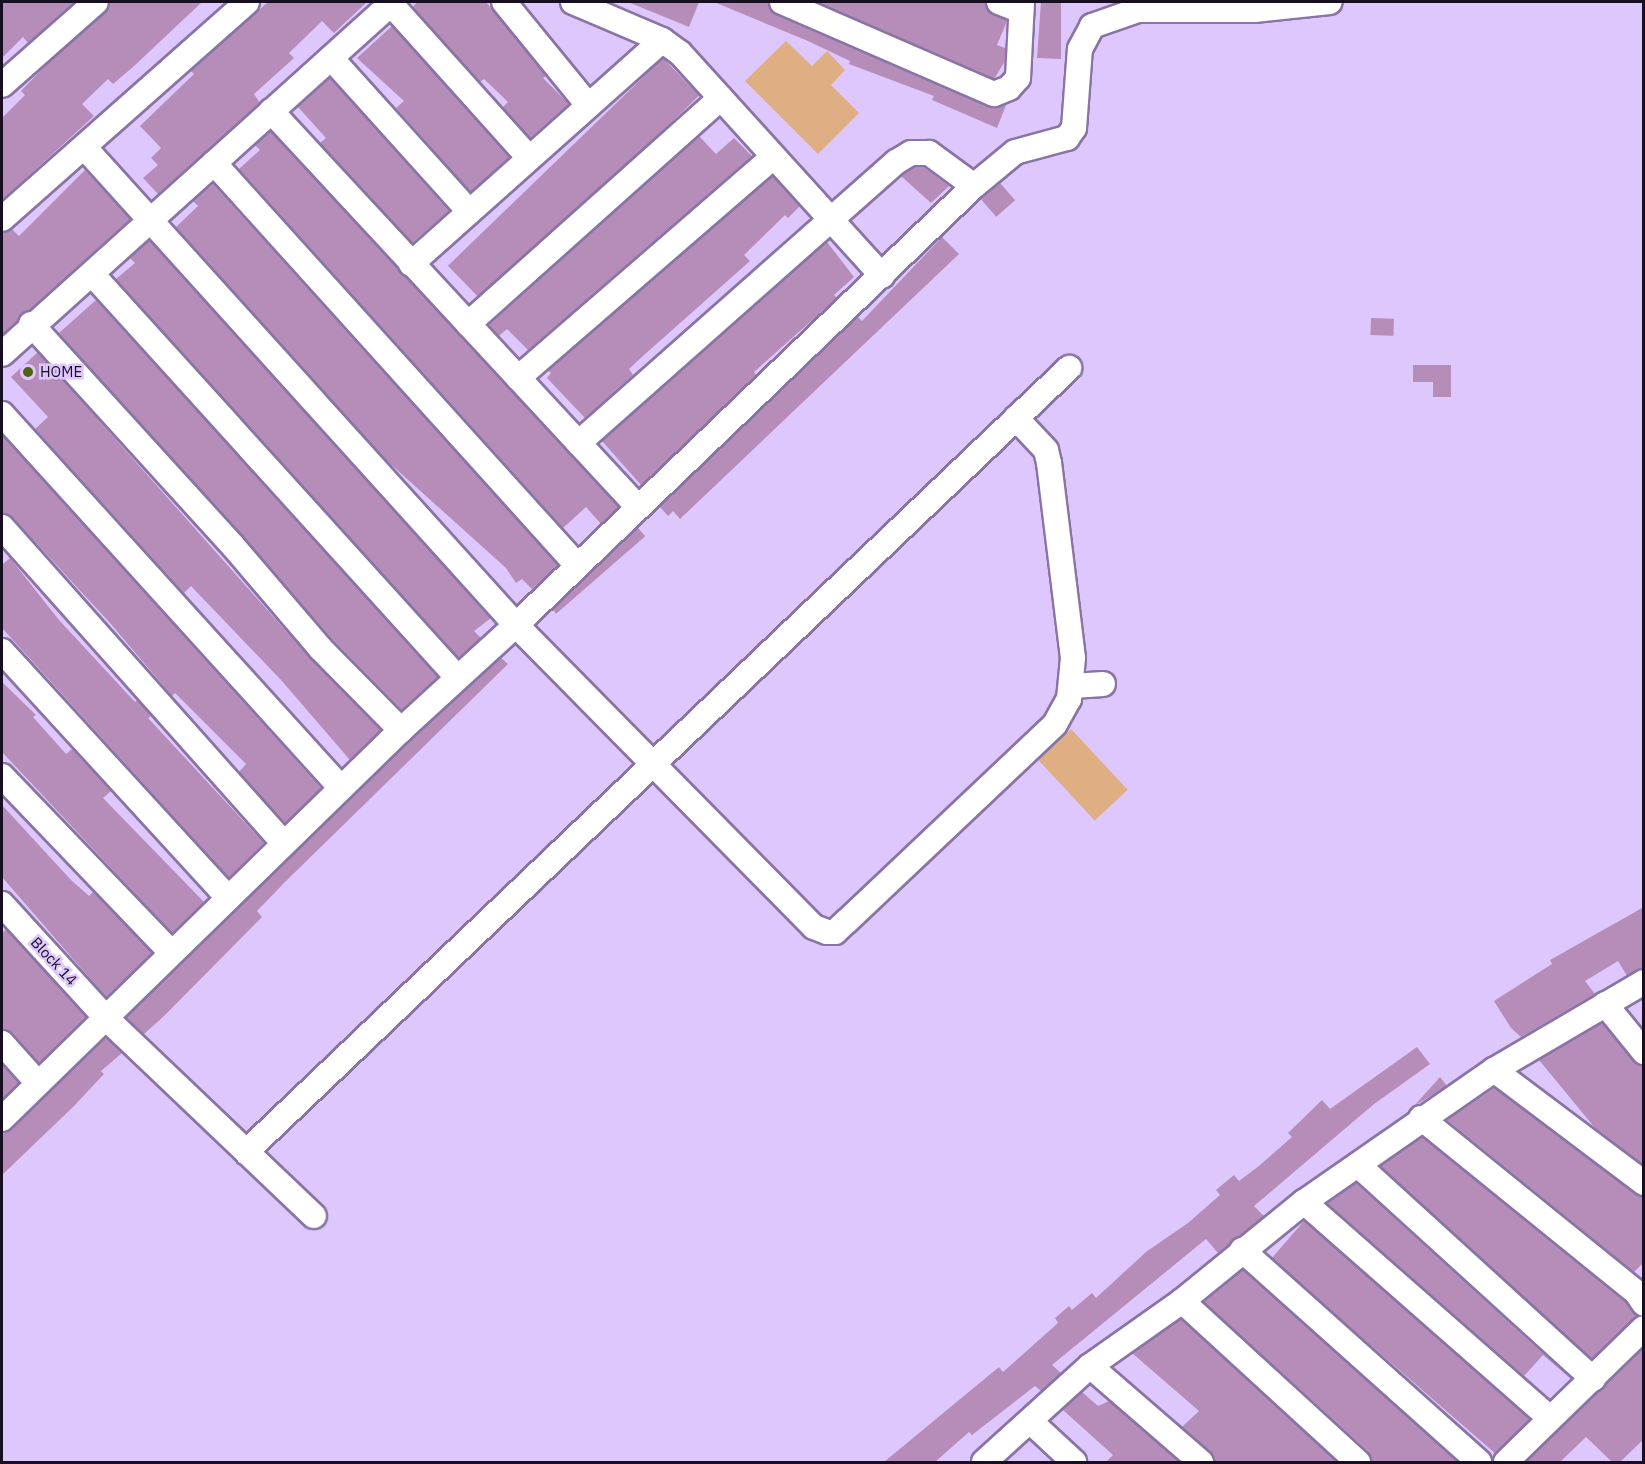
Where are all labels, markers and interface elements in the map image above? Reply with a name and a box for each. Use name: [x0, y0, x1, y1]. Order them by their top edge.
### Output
place label: HOME: [40, 363, 82, 381]
marker: HOME: [21, 365, 35, 379]
street label: Block 14: [27, 933, 81, 989]

